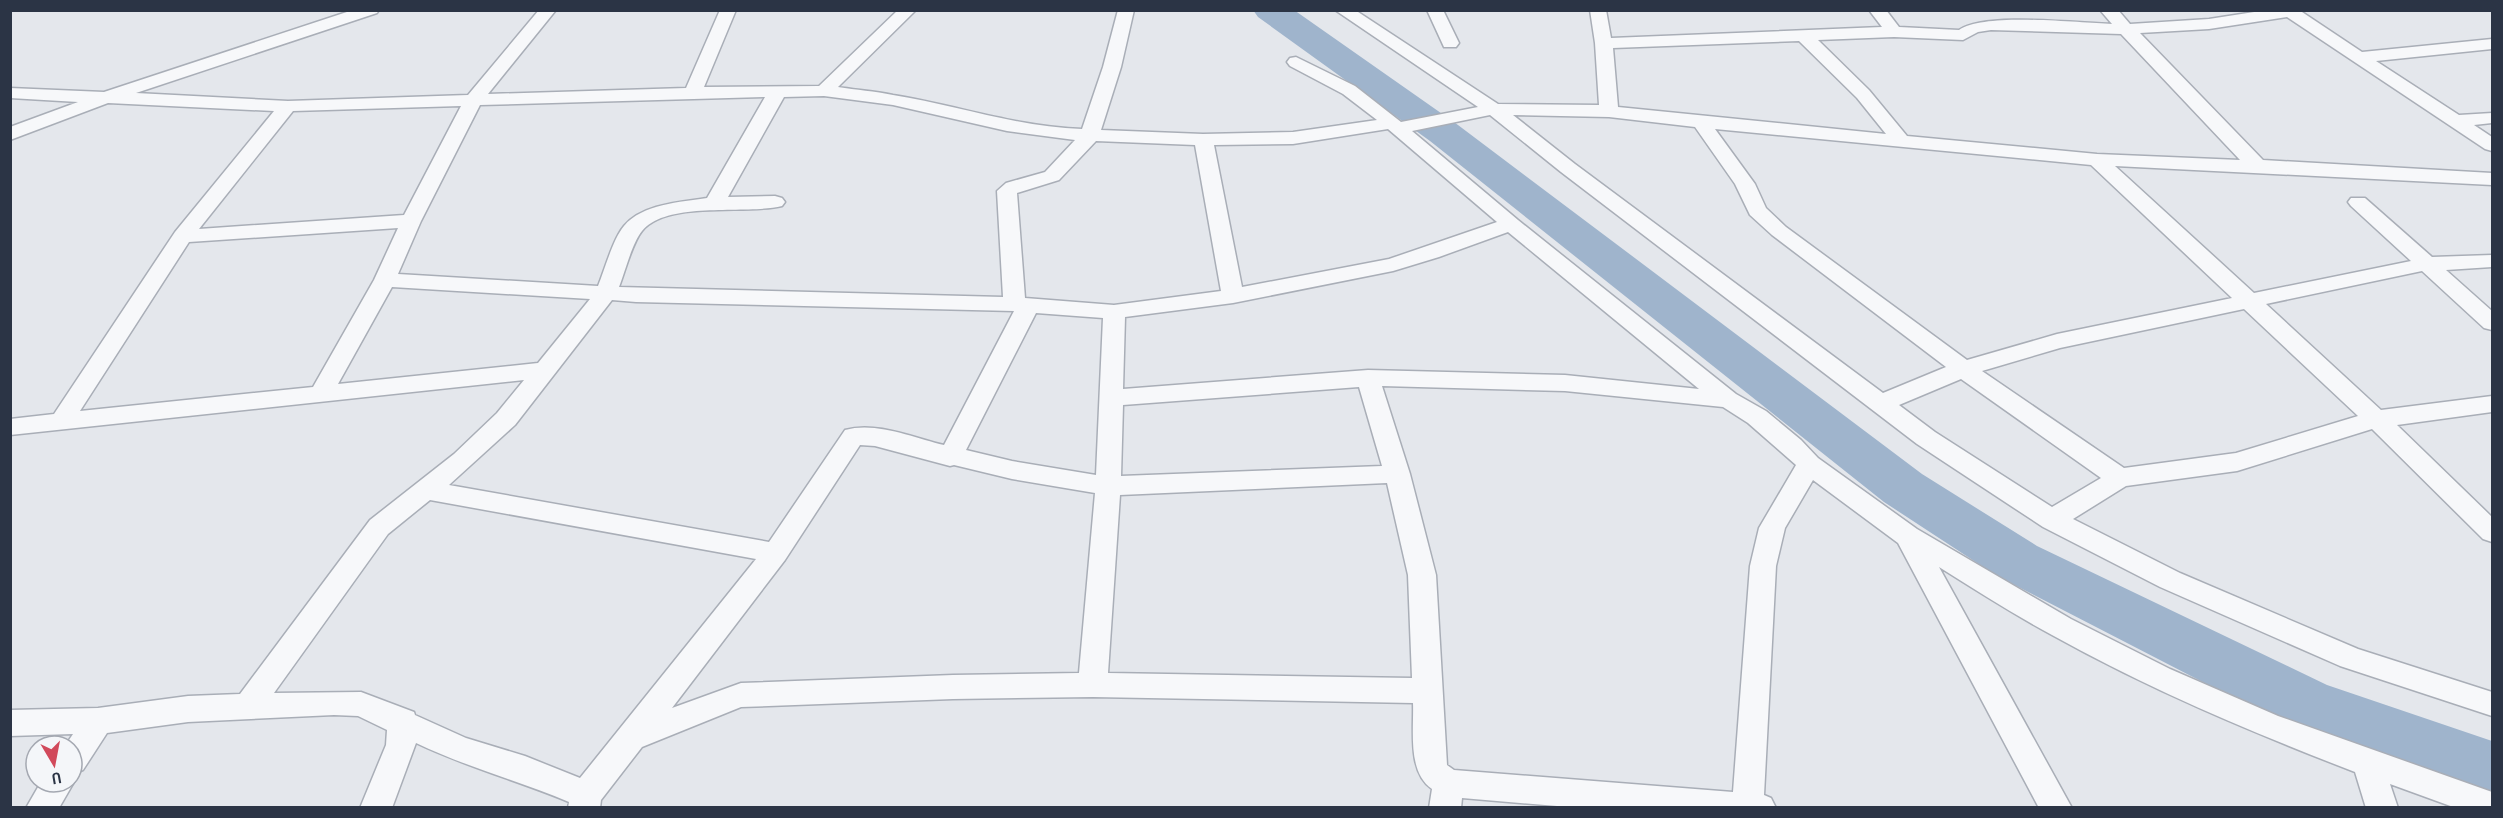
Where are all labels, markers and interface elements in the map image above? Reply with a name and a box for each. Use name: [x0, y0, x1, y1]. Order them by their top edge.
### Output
north arrow: [24, 734, 84, 794]
text: U: [50, 767, 63, 790]

